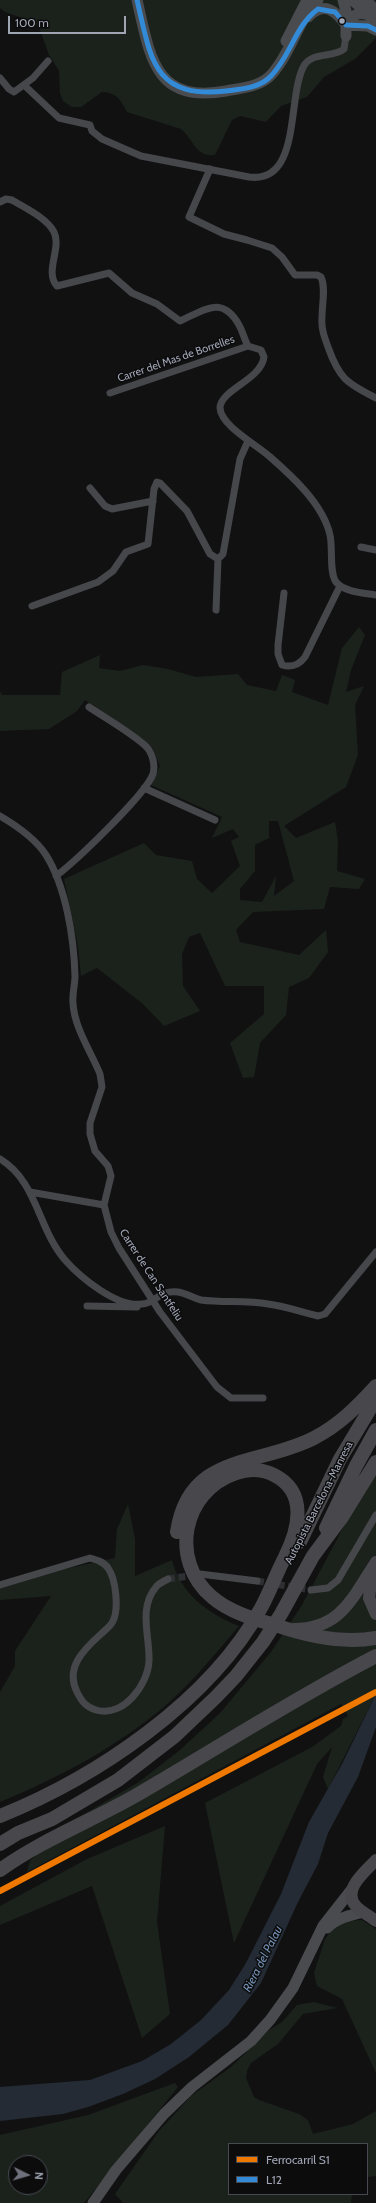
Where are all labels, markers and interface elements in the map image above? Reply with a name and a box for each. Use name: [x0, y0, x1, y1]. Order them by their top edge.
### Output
scale bar: [10, 8, 128, 34]
text: 100 m: [15, 15, 49, 30]
unlabelled marker: [337, 16, 347, 26]
street label: Carrer del Mas de Borrelles: [116, 333, 236, 385]
street label: Carrer de Can Santfeliu: [116, 1227, 186, 1323]
street label: Autopista Barcelona-Manresa: [282, 1439, 356, 1567]
water label: Riera del Palau: [240, 1924, 286, 1994]
legend: [228, 2143, 368, 2195]
text: Ferrocarril S1: [266, 2152, 330, 2167]
north arrow: [8, 2155, 48, 2195]
text: N: [32, 2171, 46, 2180]
text: L12: [266, 2172, 282, 2187]

